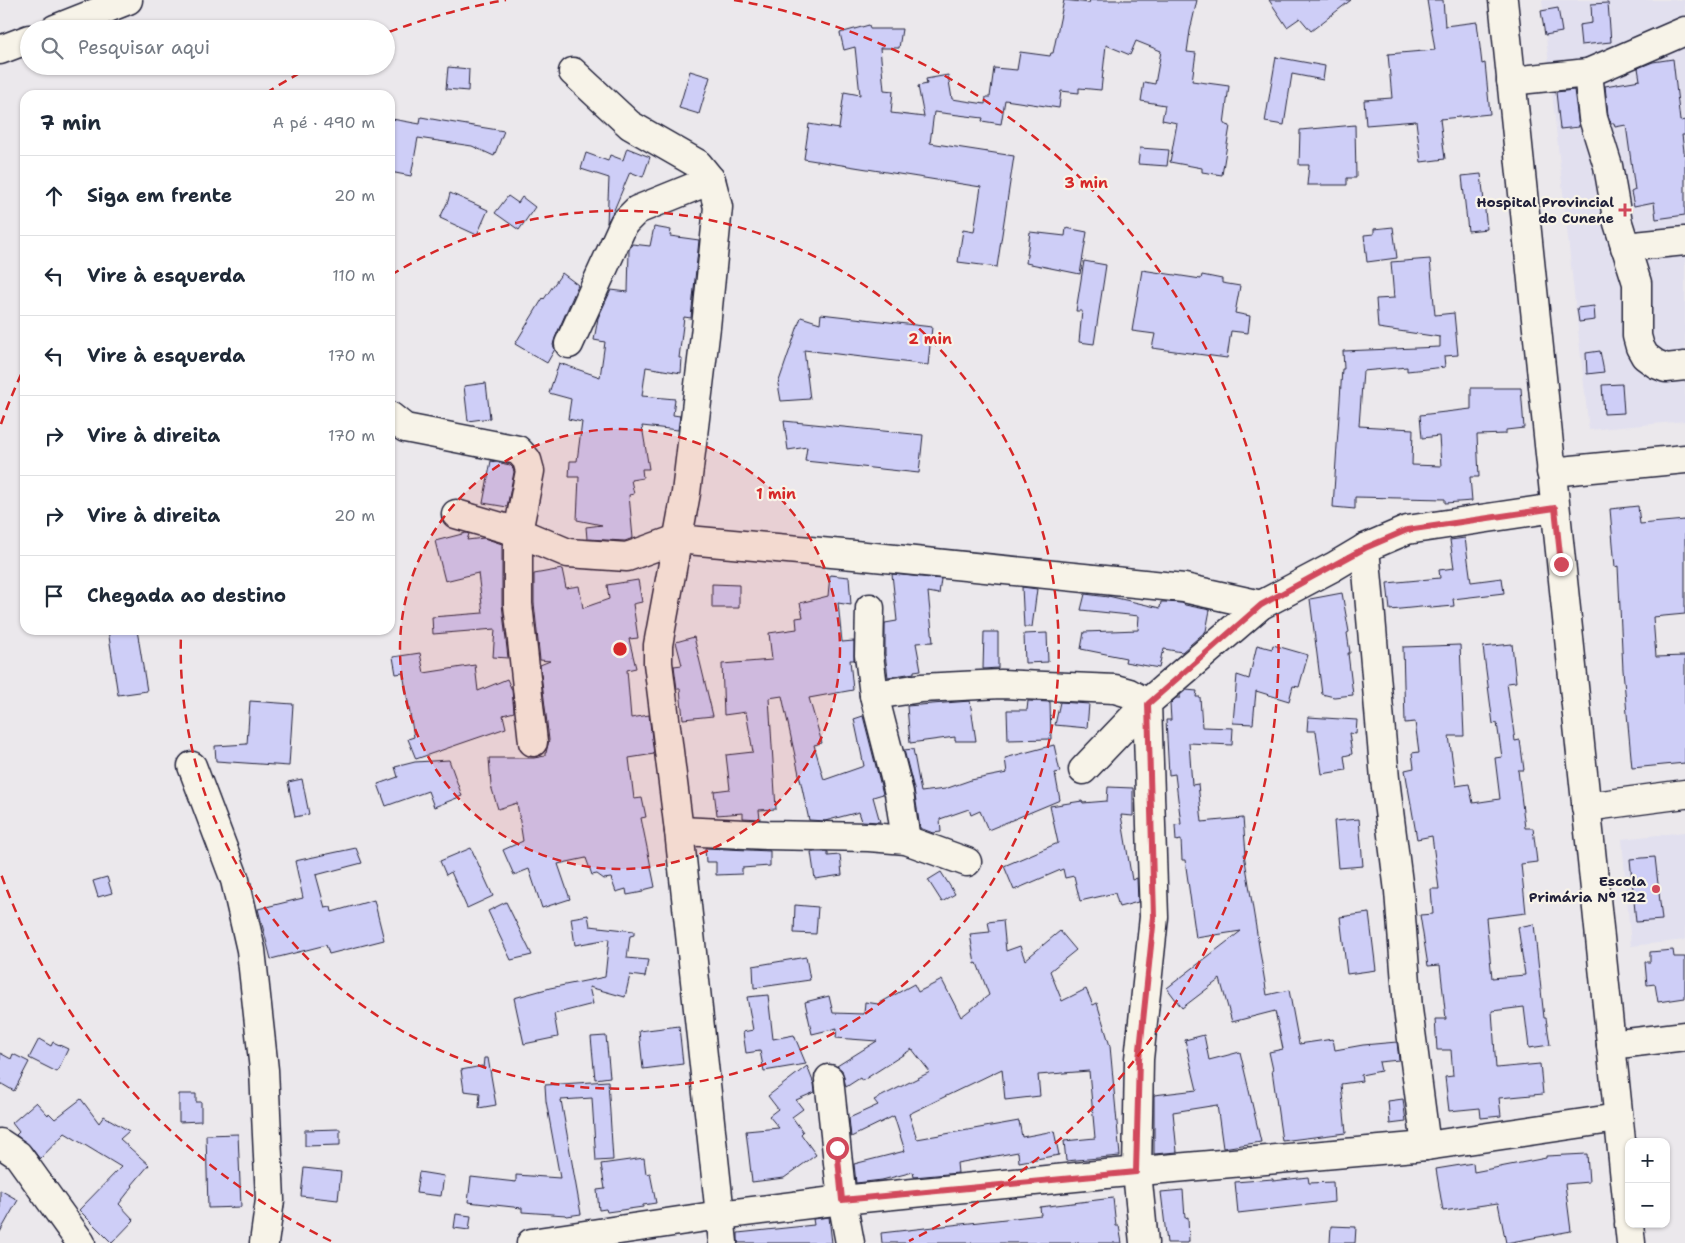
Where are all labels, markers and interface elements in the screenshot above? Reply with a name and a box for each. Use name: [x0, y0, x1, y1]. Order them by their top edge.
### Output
search box: [20, 20, 395, 75]
icon: search: [38, 34, 66, 62]
text: Pesquisar aqui: [78, 35, 210, 60]
text: 7 min: [40, 109, 101, 137]
text: A pé · 490 m: [273, 112, 375, 133]
text: 3 min: [1064, 173, 1108, 193]
icon: ahead: [40, 182, 68, 210]
text: Siga em frente: [87, 183, 232, 208]
text: 20 m: [334, 185, 375, 206]
place label: Hospital Provincial do Cunene: [1477, 193, 1614, 227]
marker: Hospital Provincial do Cunene: [1618, 203, 1632, 217]
icon: left: [40, 262, 68, 290]
text: Vire à esquerda: [87, 263, 245, 288]
text: 110 m: [332, 265, 375, 286]
text: 2 min: [908, 329, 952, 349]
icon: left: [40, 342, 68, 370]
text: Vire à esquerda: [87, 343, 245, 368]
text: 170 m: [328, 345, 375, 366]
icon: right: [40, 422, 68, 450]
text: Vire à direita: [87, 423, 220, 448]
text: 170 m: [328, 425, 375, 446]
text: 1 min: [756, 484, 796, 504]
icon: right: [40, 502, 68, 530]
text: Vire à direita: [87, 503, 220, 528]
text: 20 m: [334, 505, 375, 526]
route end: [1550, 553, 1573, 576]
icon: arrive: [40, 582, 68, 610]
text: Chegada ao destino: [87, 583, 286, 608]
centre of rings: [611, 640, 629, 658]
place label: Escola Primária Nº 122: [1529, 872, 1646, 906]
marker: Escola Primária Nº 122: [1650, 883, 1662, 895]
route start: [826, 1137, 849, 1160]
map controls: [1625, 1138, 1670, 1228]
button: +: [1625, 1138, 1670, 1183]
button: −: [1625, 1183, 1670, 1228]

